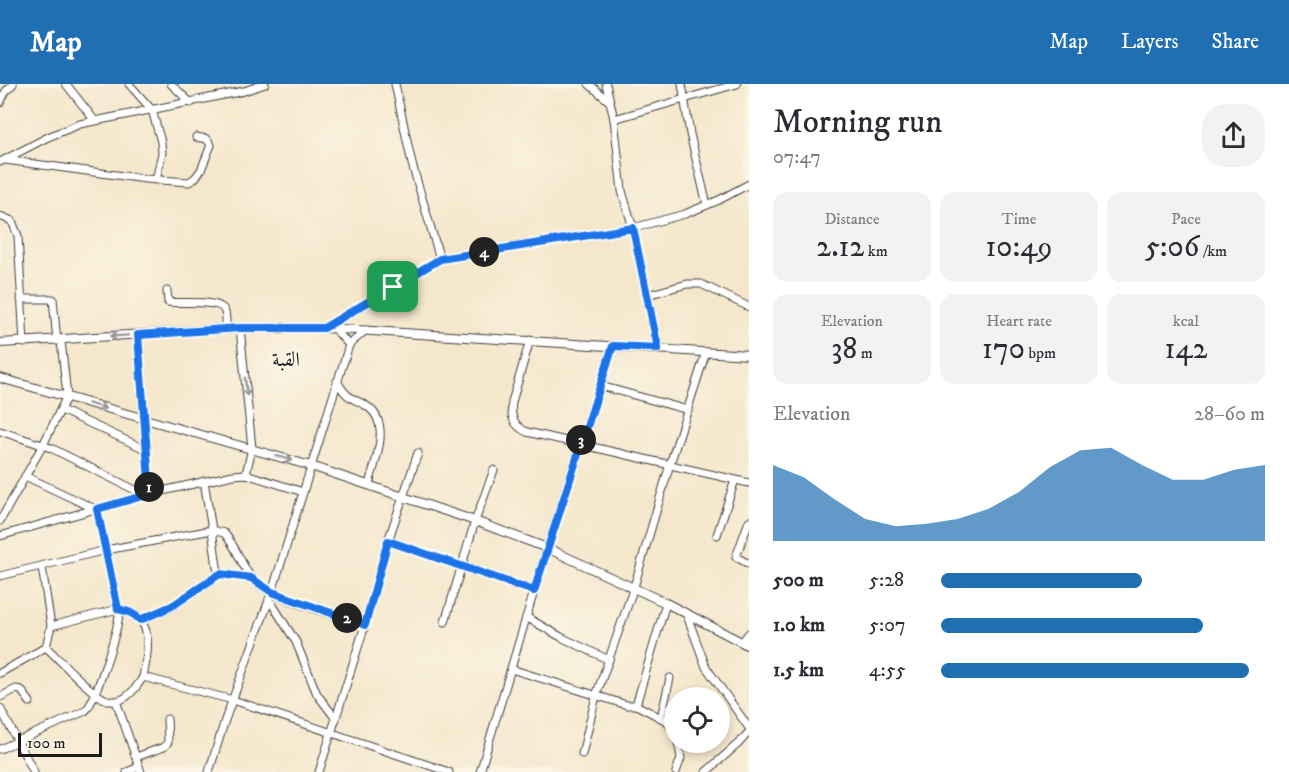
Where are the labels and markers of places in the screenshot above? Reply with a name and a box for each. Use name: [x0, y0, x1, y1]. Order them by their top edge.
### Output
pin: 4: [469, 237, 499, 267]
pin: [367, 261, 418, 312]
pin: 3: [566, 425, 596, 455]
pin: 1: [134, 472, 164, 502]
pin: 2: [332, 603, 362, 633]

